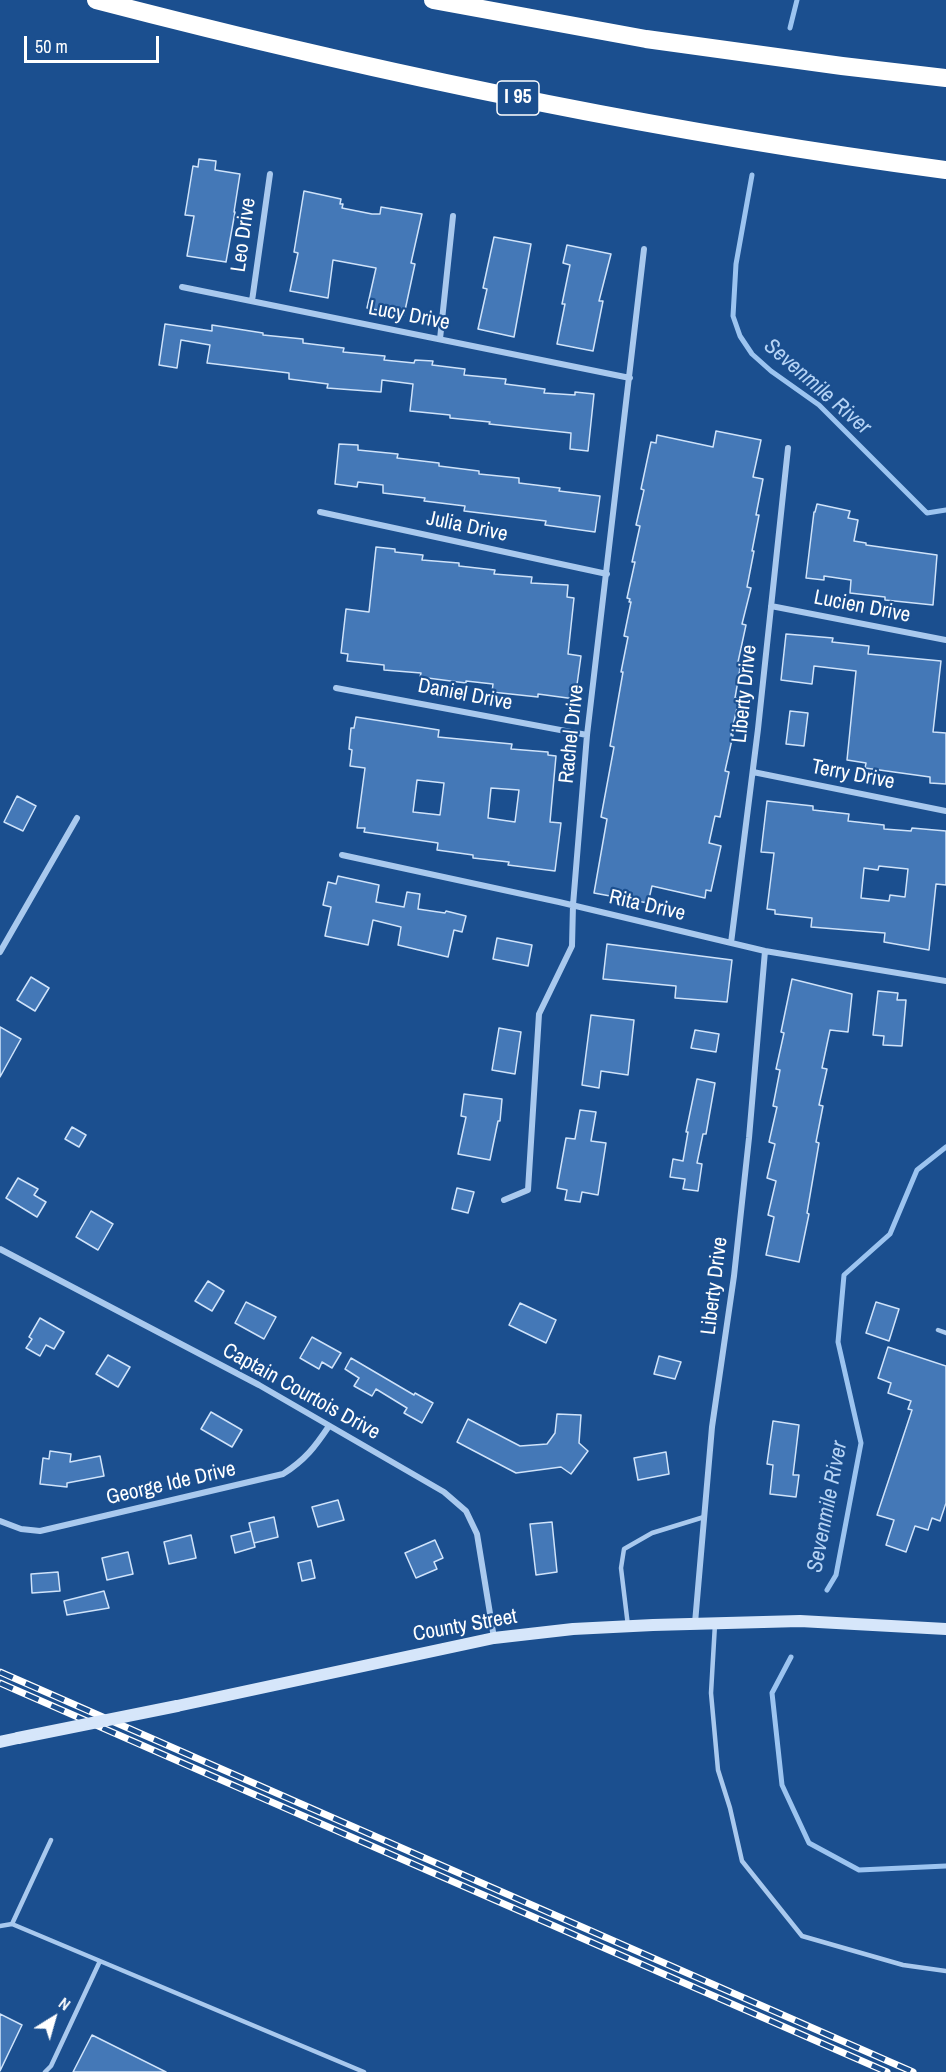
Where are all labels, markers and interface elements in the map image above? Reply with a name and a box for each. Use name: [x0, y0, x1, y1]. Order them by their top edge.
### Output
scale bar: [27, 24, 162, 62]
text: 50 m: [35, 34, 68, 59]
road number: I 95: [497, 81, 539, 115]
street label: Leo Drive: [226, 196, 262, 274]
street label: Lucy Drive: [366, 296, 452, 336]
water label: Sevenmile River: [758, 333, 876, 441]
street label: Julia Drive: [424, 506, 510, 548]
street label: Lucien Drive: [812, 585, 912, 629]
street label: Liberty Drive: [727, 644, 763, 744]
street label: Daniel Drive: [416, 674, 514, 716]
street label: Rachel Drive: [554, 683, 590, 785]
street label: Terry Drive: [809, 755, 897, 795]
street label: Rita Drive: [606, 885, 688, 927]
street label: Liberty Drive: [696, 1236, 734, 1336]
street label: Captain Courtois Drive: [218, 1338, 384, 1446]
water label: Sevenmile River: [802, 1439, 854, 1575]
street label: George Ide Drive: [104, 1457, 238, 1511]
street label: County Street: [411, 1604, 519, 1648]
north arrow: [24, 1988, 84, 2048]
text: N: [54, 1992, 75, 2015]

